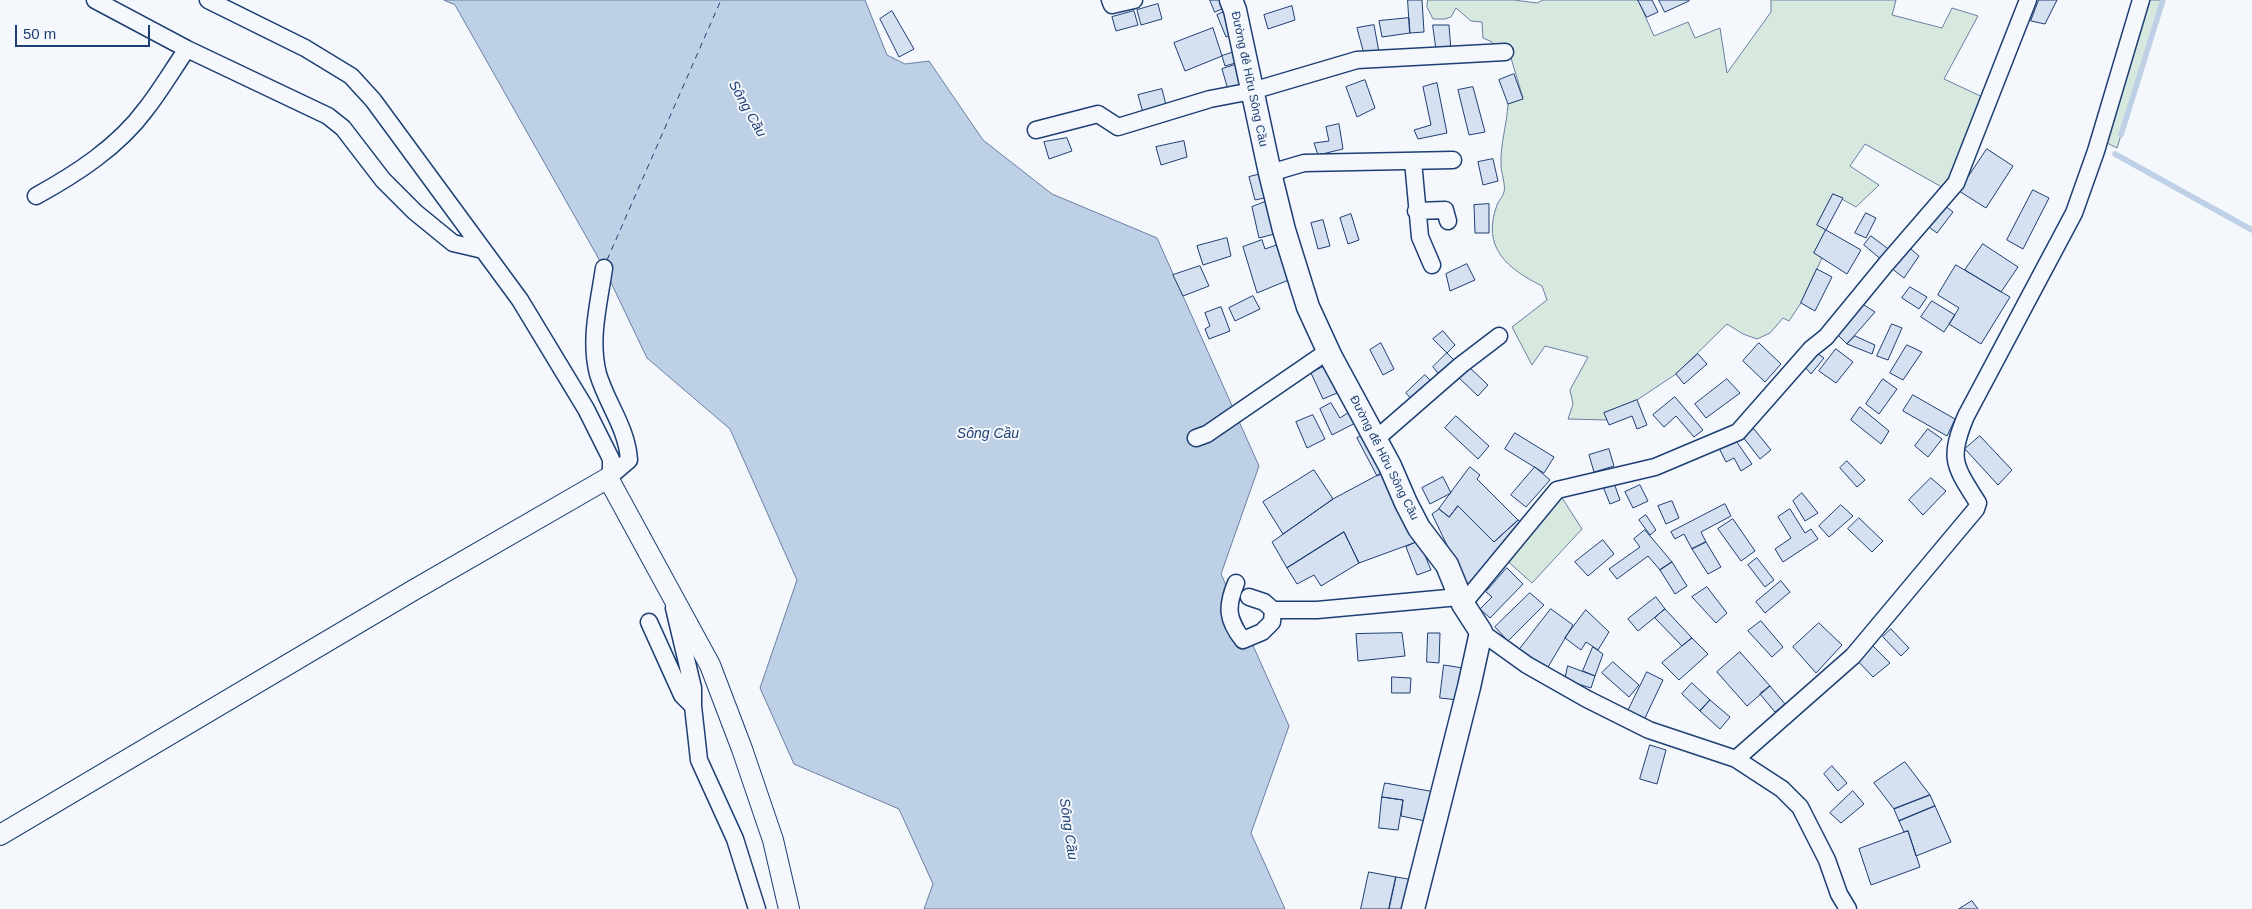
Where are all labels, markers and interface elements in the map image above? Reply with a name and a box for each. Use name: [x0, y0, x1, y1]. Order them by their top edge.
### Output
street label: Đường đê Hữu Sông Cầu: [1228, 10, 1270, 148]
scale bar: [18, 15, 152, 47]
text: 50 m: [23, 25, 56, 42]
water label: Sông Cầu: [725, 78, 769, 140]
street label: Đường đê Hữu Sông Cầu: [1346, 393, 1422, 523]
water label: Sông Cầu: [957, 426, 1019, 442]
water label: Sông Cầu: [1055, 797, 1081, 861]

